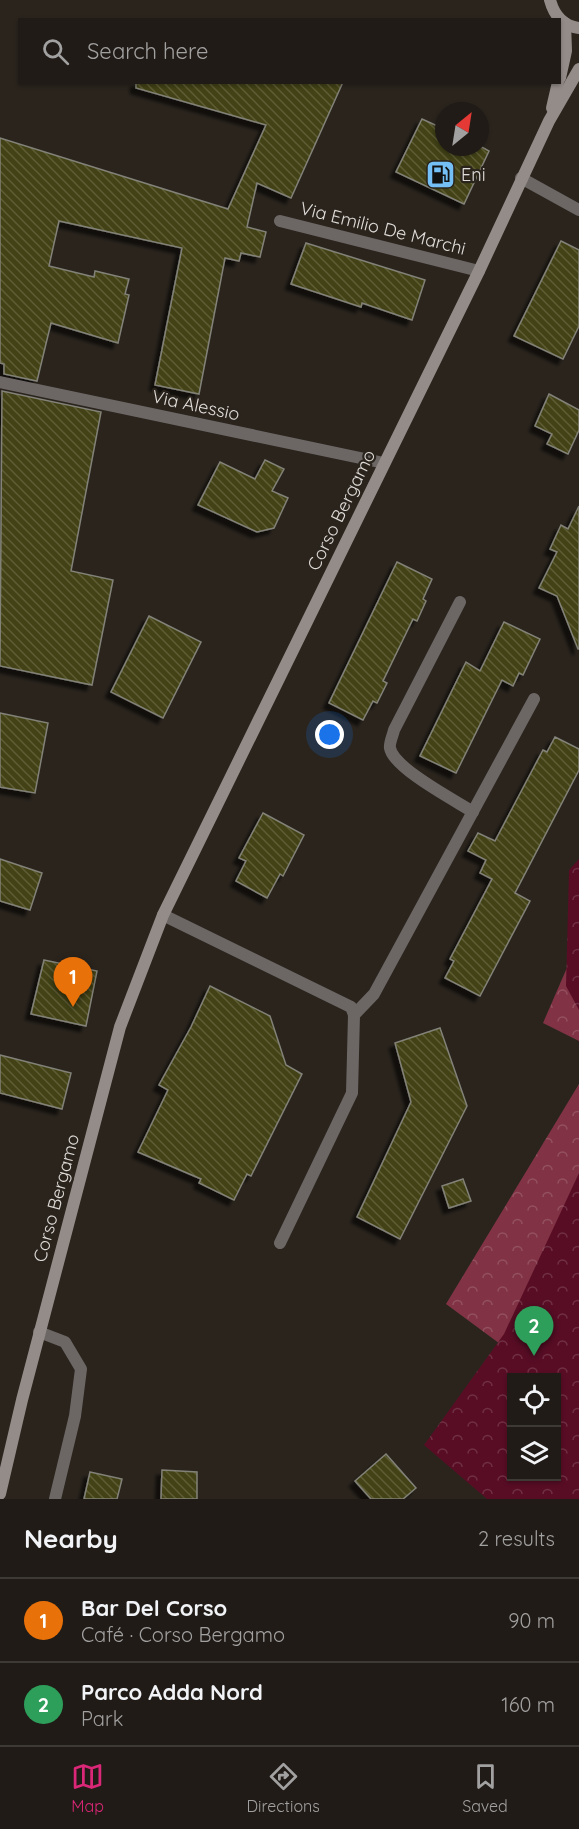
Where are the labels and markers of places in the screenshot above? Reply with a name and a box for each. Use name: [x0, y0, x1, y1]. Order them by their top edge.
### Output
fuel station icon: Eni: [424, 158, 456, 190]
place label: Eni: [461, 163, 485, 186]
pin: 1: [54, 958, 92, 1007]
pin: 2: [514, 1306, 554, 1356]

